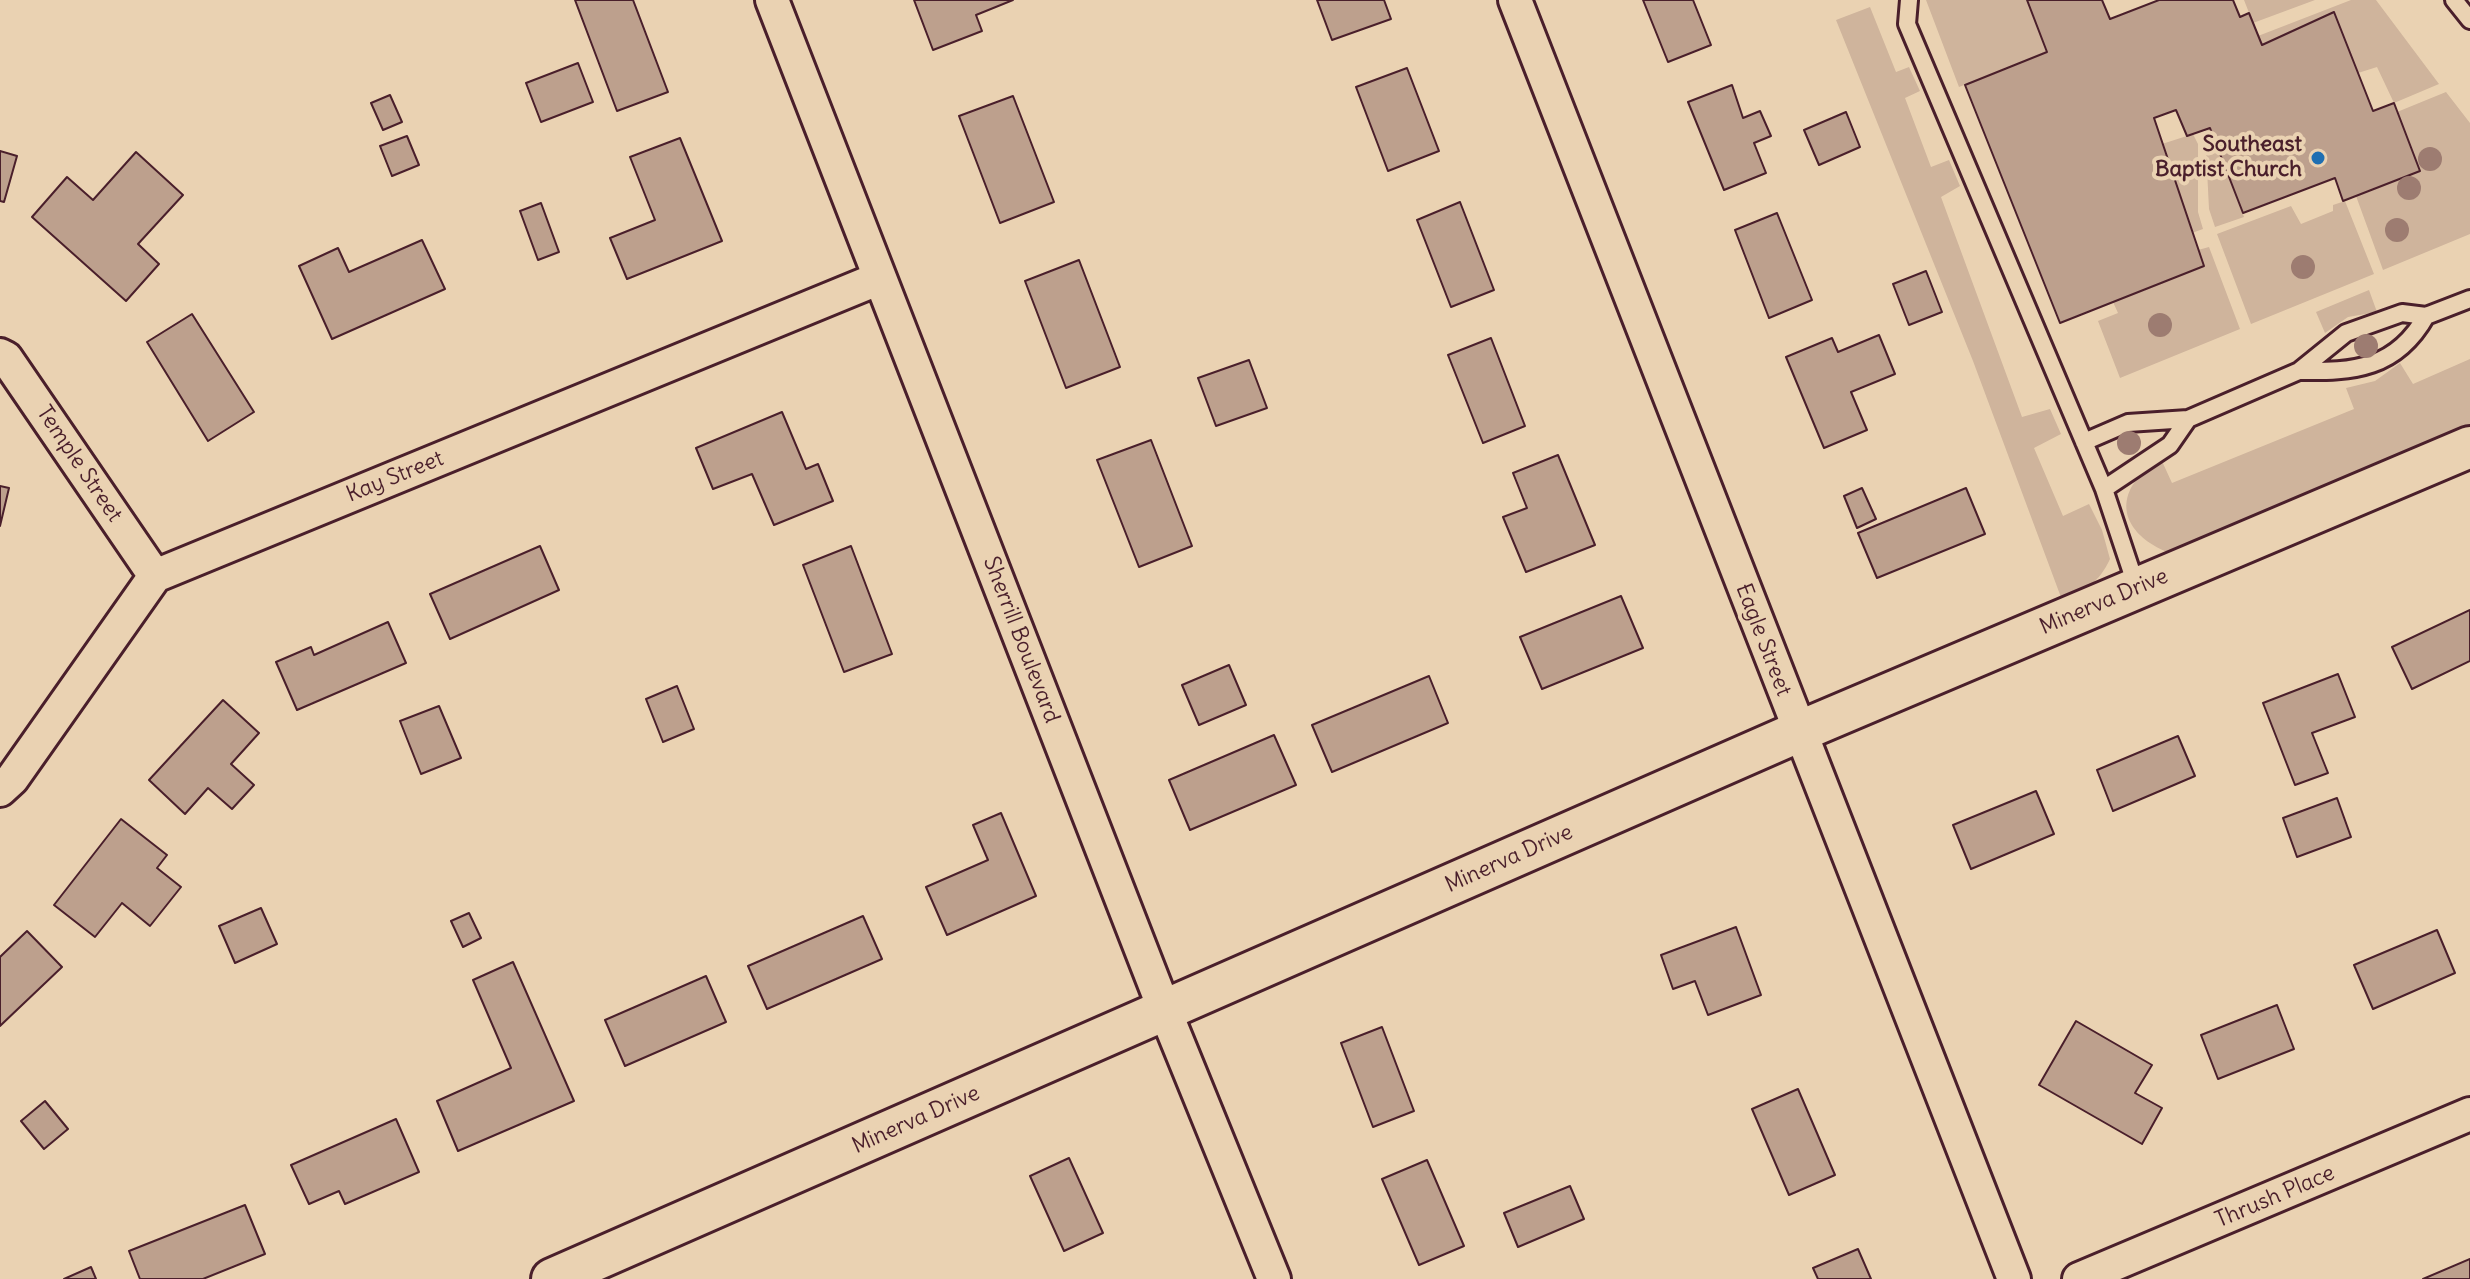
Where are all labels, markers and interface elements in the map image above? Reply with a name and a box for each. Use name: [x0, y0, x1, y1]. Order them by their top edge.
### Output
place label: Southeast Baptist Church: [2155, 132, 2302, 184]
marker: Southeast Baptist Church: [2309, 149, 2327, 167]
street label: Temple Street: [30, 401, 128, 527]
street label: Kay Street: [343, 446, 447, 508]
street label: Sherrill Boulevard: [977, 553, 1065, 727]
street label: Minerva Drive: [2036, 563, 2172, 641]
street label: Eagle Street: [1730, 580, 1796, 700]
street label: Minerva Drive: [1441, 819, 1577, 899]
street label: Minerva Drive: [848, 1080, 984, 1160]
street label: Thrush Place: [2211, 1160, 2339, 1234]

